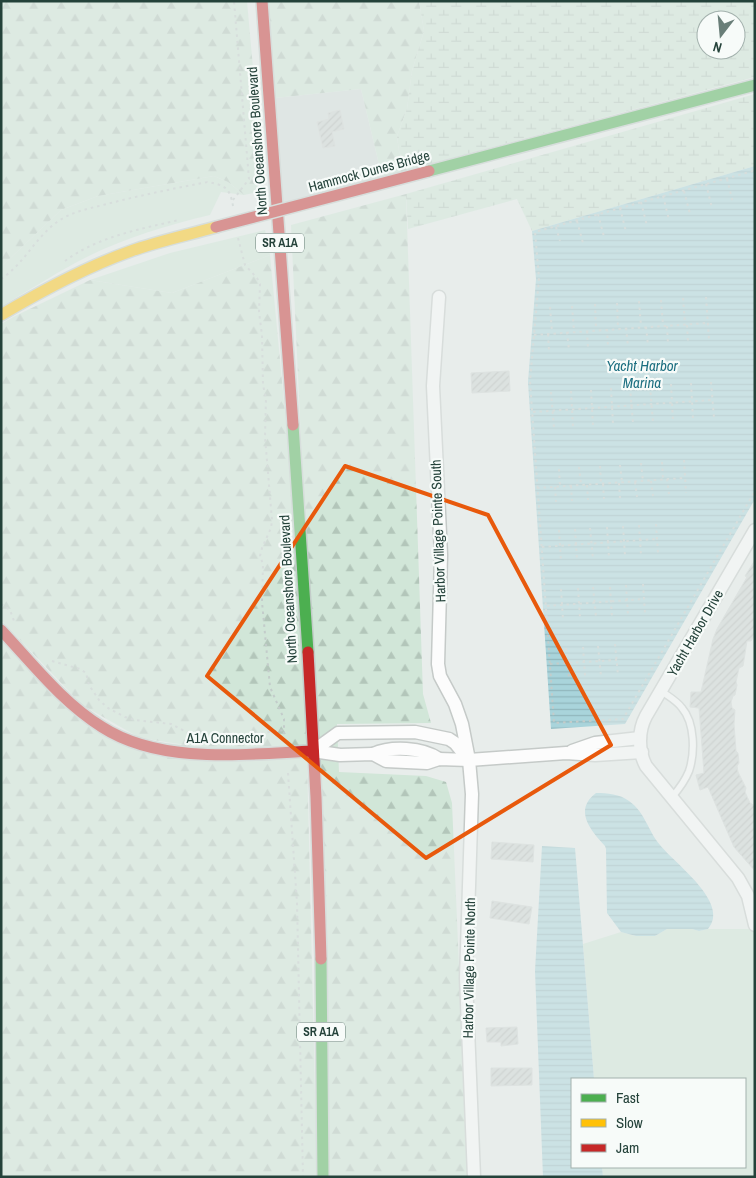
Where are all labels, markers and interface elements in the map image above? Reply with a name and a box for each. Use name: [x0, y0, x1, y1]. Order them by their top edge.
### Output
north arrow: [696, 10, 746, 60]
text: N: [711, 38, 724, 57]
street label: North Oceanshore Boulevard: [243, 66, 271, 216]
street label: Hammock Dunes Bridge: [306, 146, 432, 196]
road number: SR A1A: [256, 234, 304, 252]
water label: Yacht Harbor Marina: [606, 355, 679, 393]
street label: Harbor Village Pointe South: [427, 459, 449, 603]
street label: North Oceanshore Boulevard: [275, 514, 301, 664]
street label: Yacht Harbor Drive: [663, 586, 727, 680]
street label: A1A Connector: [185, 729, 264, 747]
street label: Harbor Village Pointe North: [459, 897, 479, 1039]
road number: SR A1A: [297, 1022, 345, 1042]
legend: [571, 1078, 746, 1168]
text: Fast: [616, 1087, 640, 1108]
text: Slow: [616, 1112, 643, 1133]
text: Jam: [616, 1137, 639, 1158]

